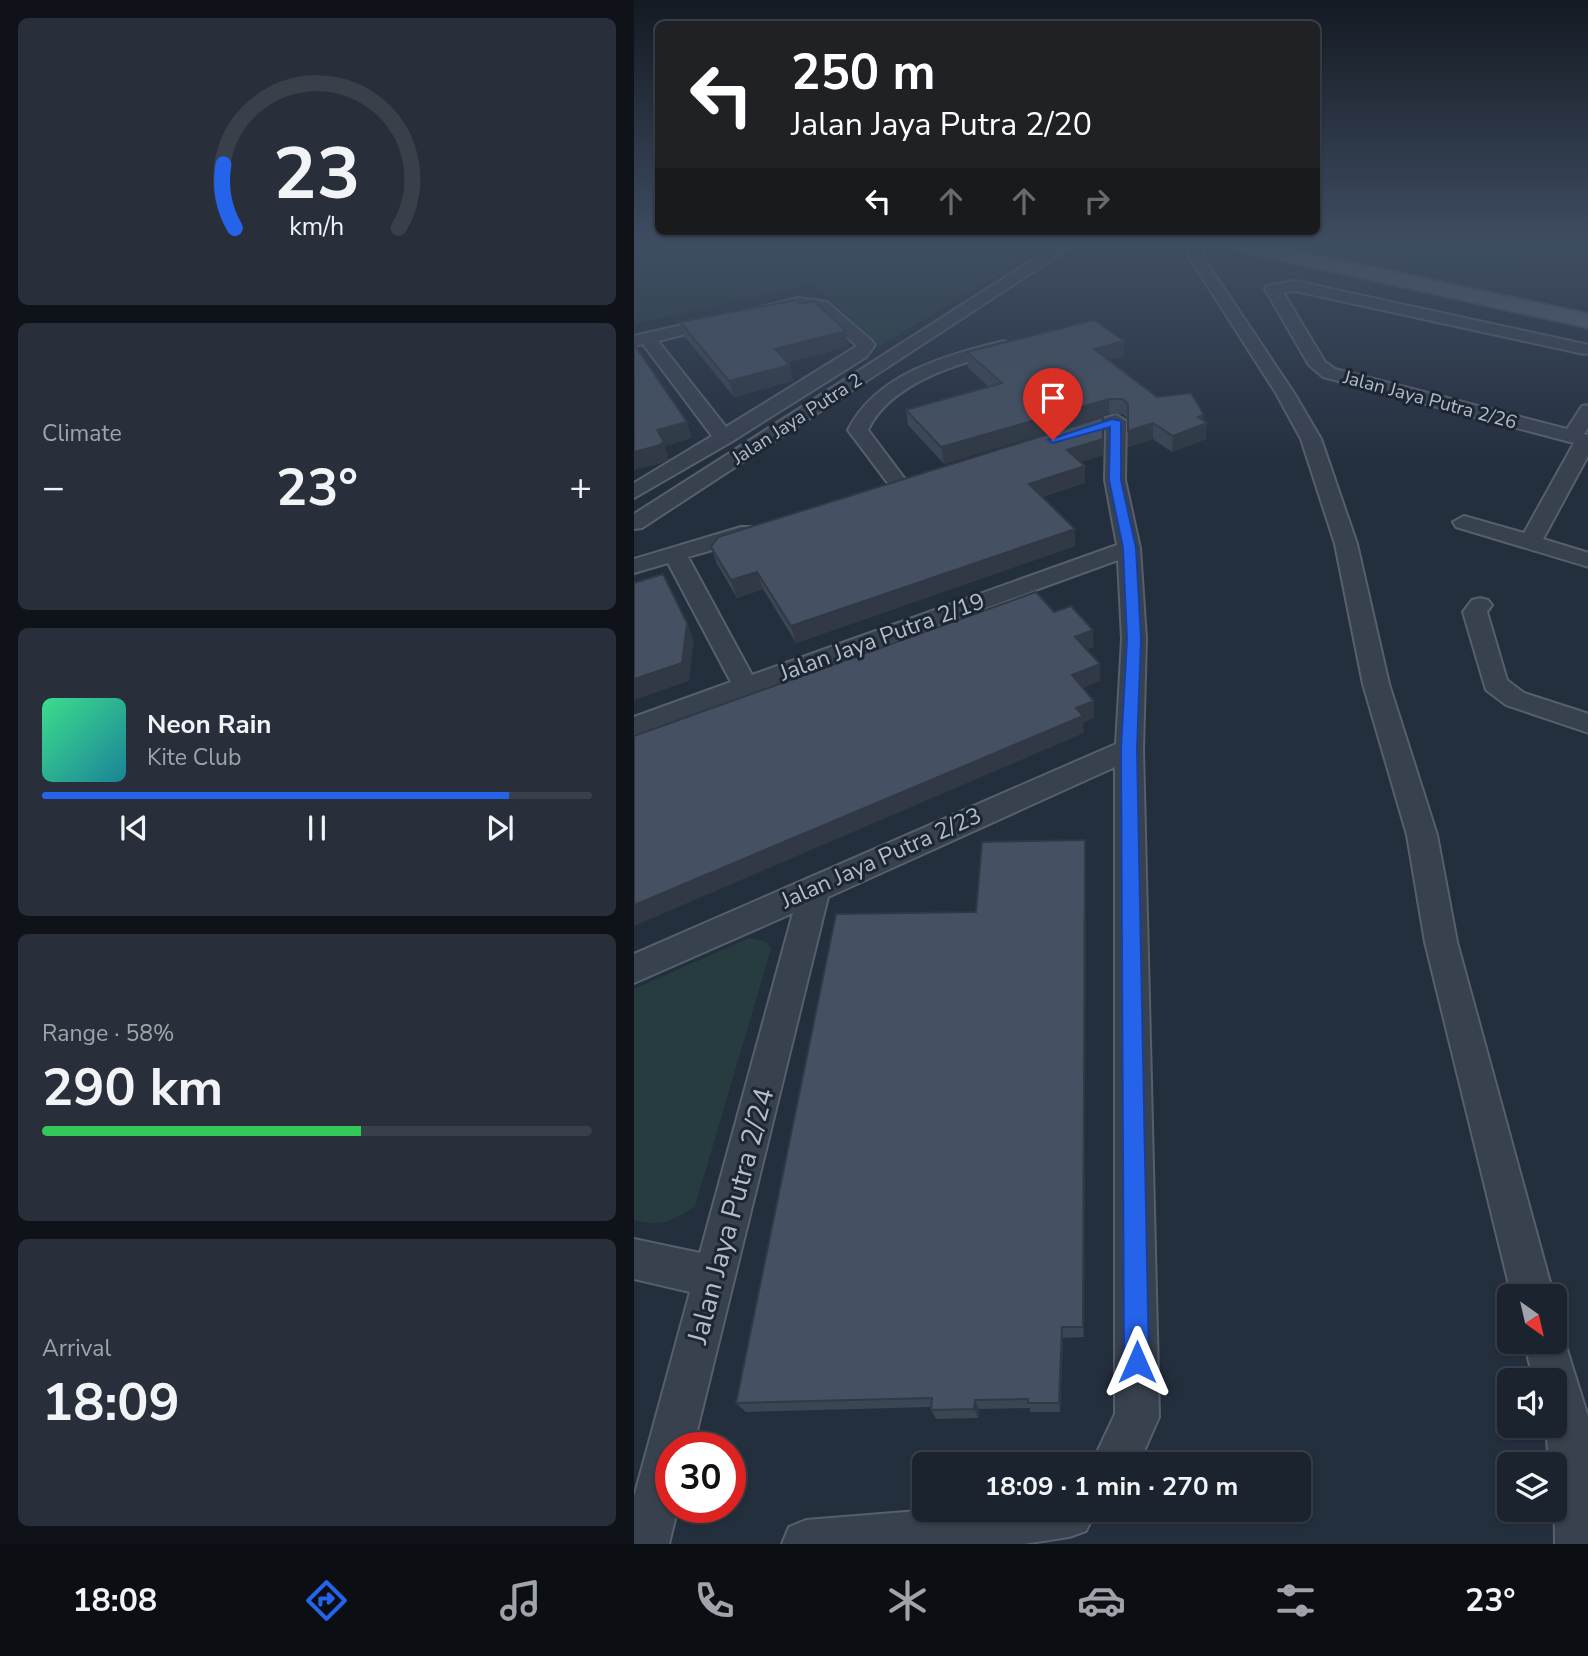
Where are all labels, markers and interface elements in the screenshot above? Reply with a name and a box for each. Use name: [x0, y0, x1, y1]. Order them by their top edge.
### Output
text: 250 m: [791, 39, 935, 106]
icon: left: [676, 49, 767, 140]
text: Jalan Jaya Putra 2/20: [791, 103, 1092, 146]
text: 23: [273, 124, 361, 224]
icon: left: [859, 182, 897, 220]
icon: ahead: [932, 182, 970, 220]
icon: ahead: [1005, 182, 1043, 220]
icon: right: [1078, 182, 1116, 220]
text: km/h: [289, 209, 345, 243]
street label: Jalan Jaya Putra 2/26: [1339, 364, 1520, 436]
street label: Jalan Jaya Putra 2: [726, 367, 867, 471]
pin: [1023, 368, 1083, 440]
icon: arrive: [1034, 379, 1072, 417]
text: Climate: [42, 418, 122, 449]
text: 23°: [276, 452, 358, 523]
text: −: [42, 462, 65, 513]
text: +: [569, 462, 592, 513]
street label: Jalan Jaya Putra 2/19: [774, 585, 989, 689]
text: Neon Rain: [147, 707, 272, 742]
text: Kite Club: [147, 742, 241, 773]
street label: Jalan Jaya Putra 2/23: [775, 800, 986, 917]
icon: previous: [115, 809, 153, 847]
icon: pause: [298, 809, 336, 847]
icon: next: [481, 809, 519, 847]
text: Range · 58%: [42, 1018, 174, 1049]
text: 290 km: [42, 1052, 223, 1123]
street label: Jalan Jaya Putra 2/24: [678, 1084, 783, 1349]
north arrow: [1497, 1284, 1567, 1354]
map controls: [1497, 1284, 1567, 1522]
position arrow: [1100, 1325, 1174, 1399]
text: Arrival: [42, 1333, 111, 1364]
text: 18:09: [42, 1367, 180, 1438]
button: sound: [1497, 1368, 1567, 1438]
speed limit sign: 30: [655, 1432, 746, 1523]
button: layers: [1497, 1452, 1567, 1522]
text: 18:09 · 1 min · 270 m: [985, 1469, 1238, 1504]
icon: directions: [302, 1576, 351, 1625]
icon: music: [496, 1576, 545, 1625]
icon: phone: [690, 1576, 739, 1625]
icon: climate: [883, 1576, 932, 1625]
icon: car: [1077, 1576, 1126, 1625]
icon: filters: [1271, 1576, 1320, 1625]
text: 18:08: [72, 1579, 157, 1622]
text: 23°: [1465, 1579, 1515, 1622]

